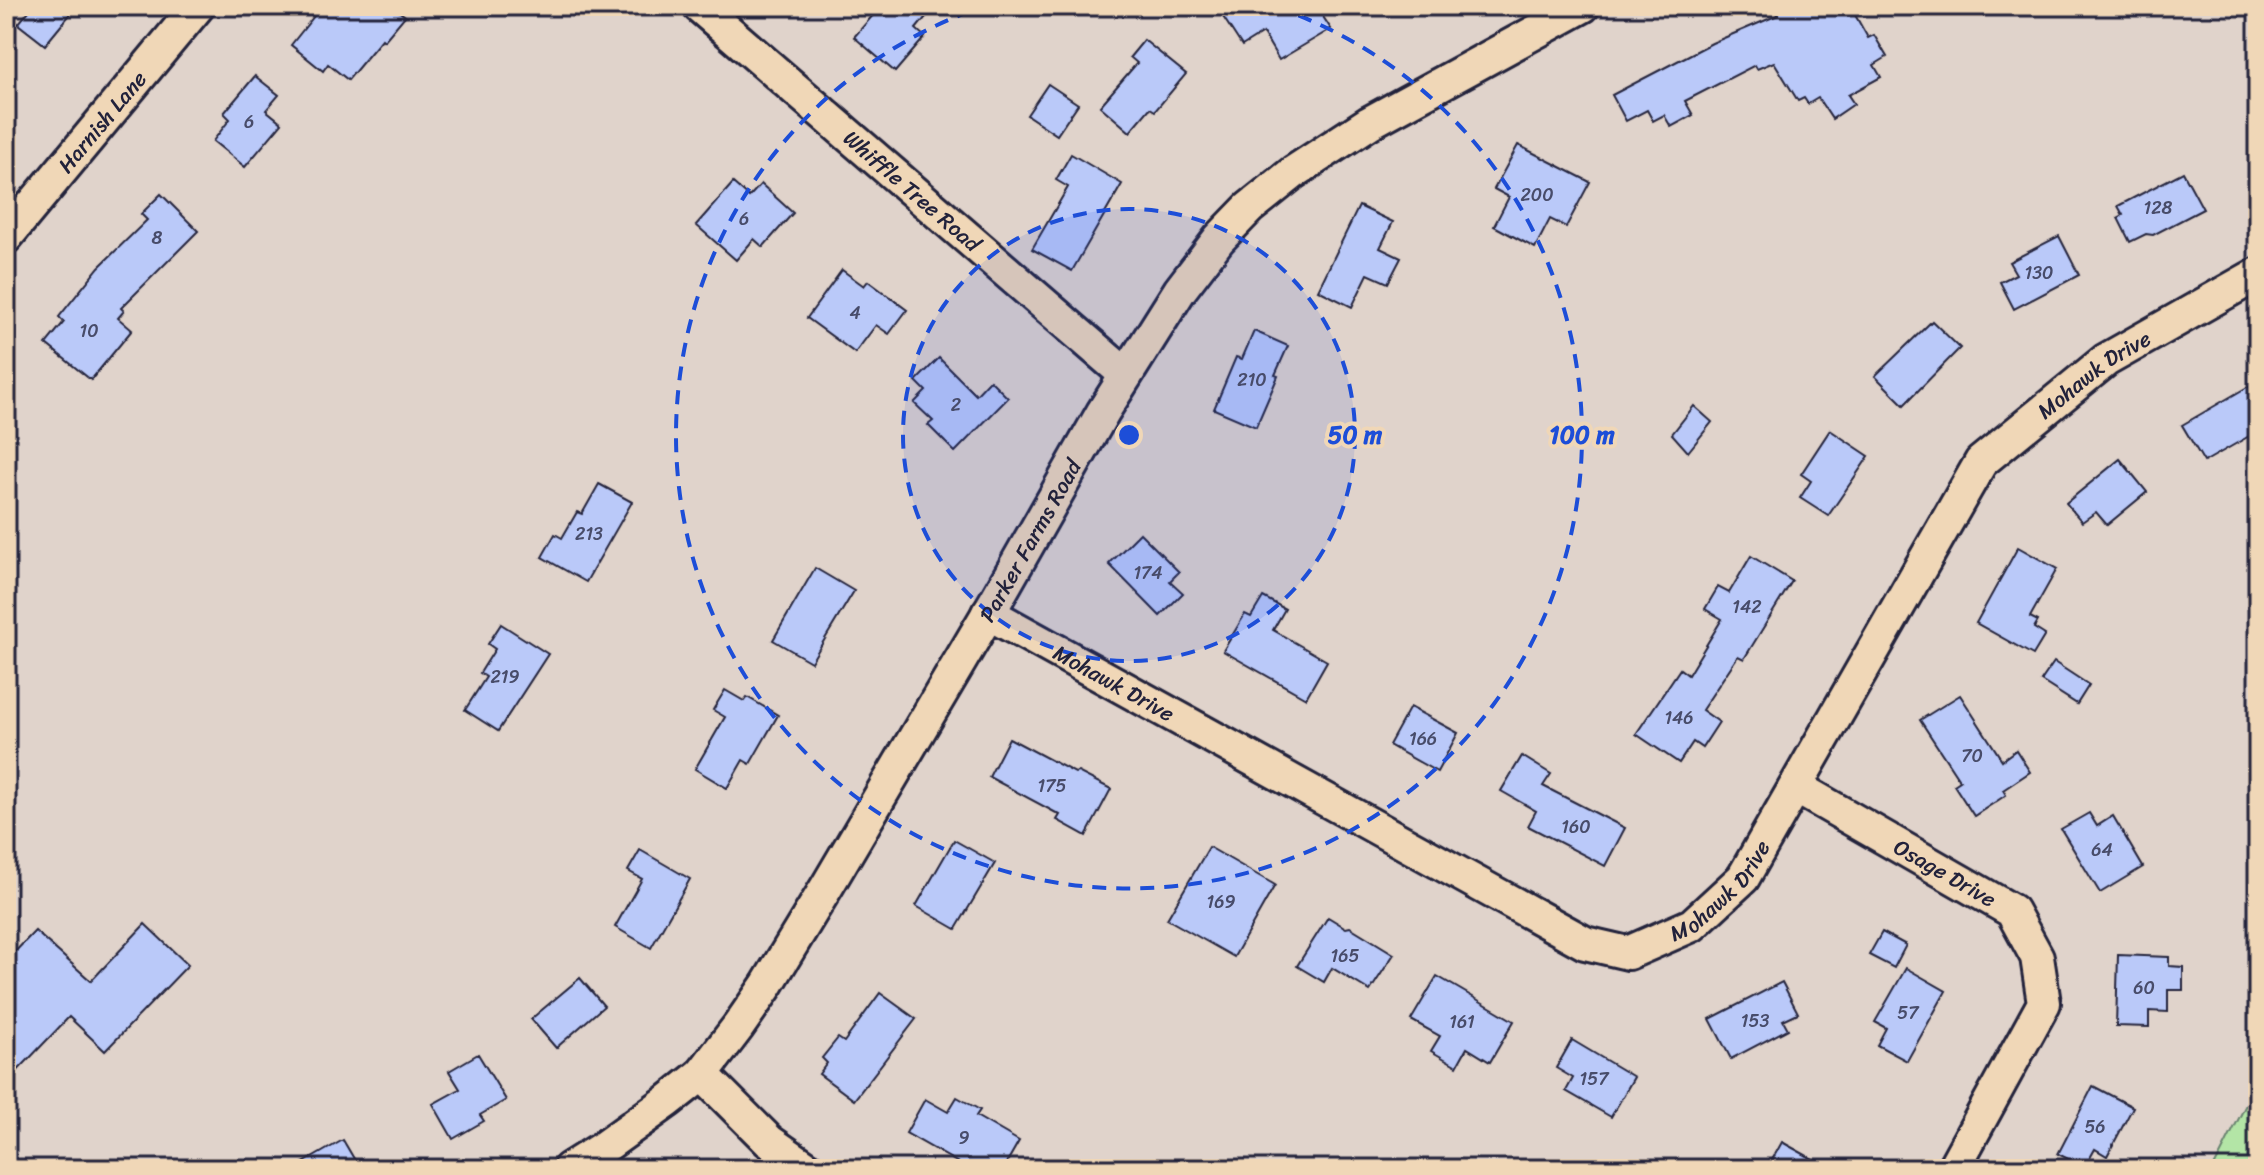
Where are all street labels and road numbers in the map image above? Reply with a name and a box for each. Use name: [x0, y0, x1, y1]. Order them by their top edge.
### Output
street label: Harnish Lane: [47, 61, 157, 182]
street label: Whiffle Tree Road: [834, 119, 991, 262]
street label: Mohawk Drive: [2028, 319, 2158, 429]
street label: Parker Farms Road: [968, 451, 1092, 630]
street label: Mohawk Drive: [1046, 633, 1182, 732]
street label: Osage Drive: [1886, 827, 2004, 918]
street label: Mohawk Drive: [1663, 832, 1781, 952]

